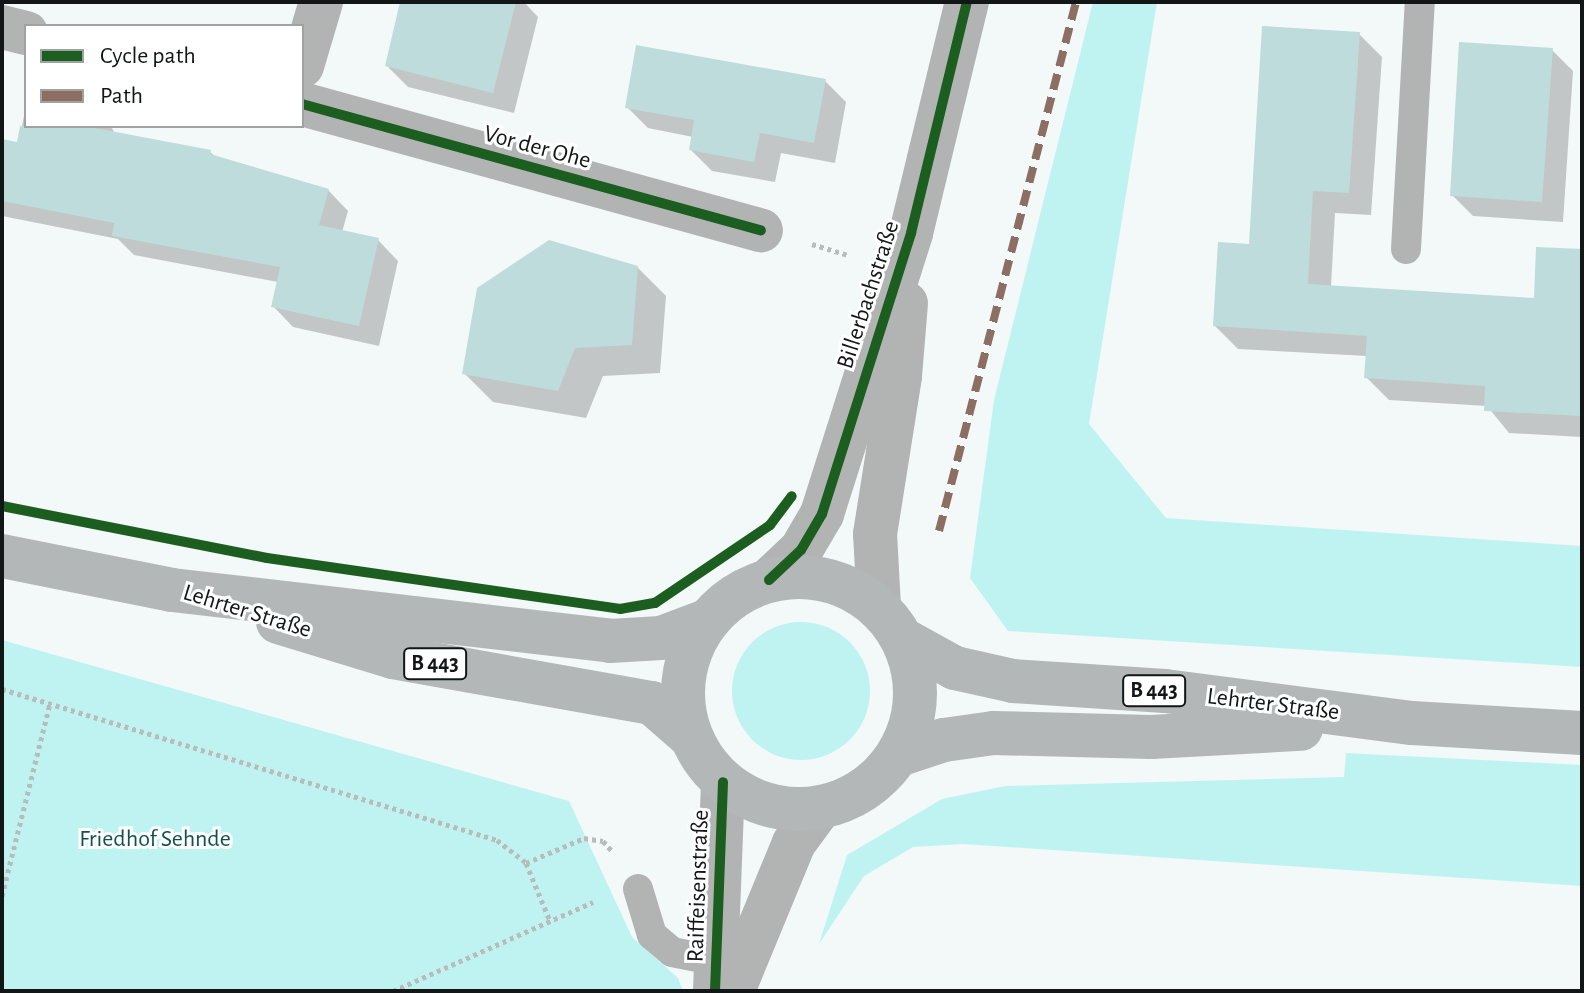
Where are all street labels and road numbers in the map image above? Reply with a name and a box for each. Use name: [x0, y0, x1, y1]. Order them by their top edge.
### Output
street label: Vor der Ohe: [480, 120, 594, 176]
street label: Billerbachstraße: [832, 217, 906, 373]
street label: Lehrter Straße: [179, 579, 315, 645]
road number: B 443: [403, 646, 467, 682]
road number: B 443: [1122, 673, 1186, 709]
street label: Lehrter Straße: [1205, 683, 1341, 727]
street label: Raiffeisenstraße: [682, 809, 716, 963]

